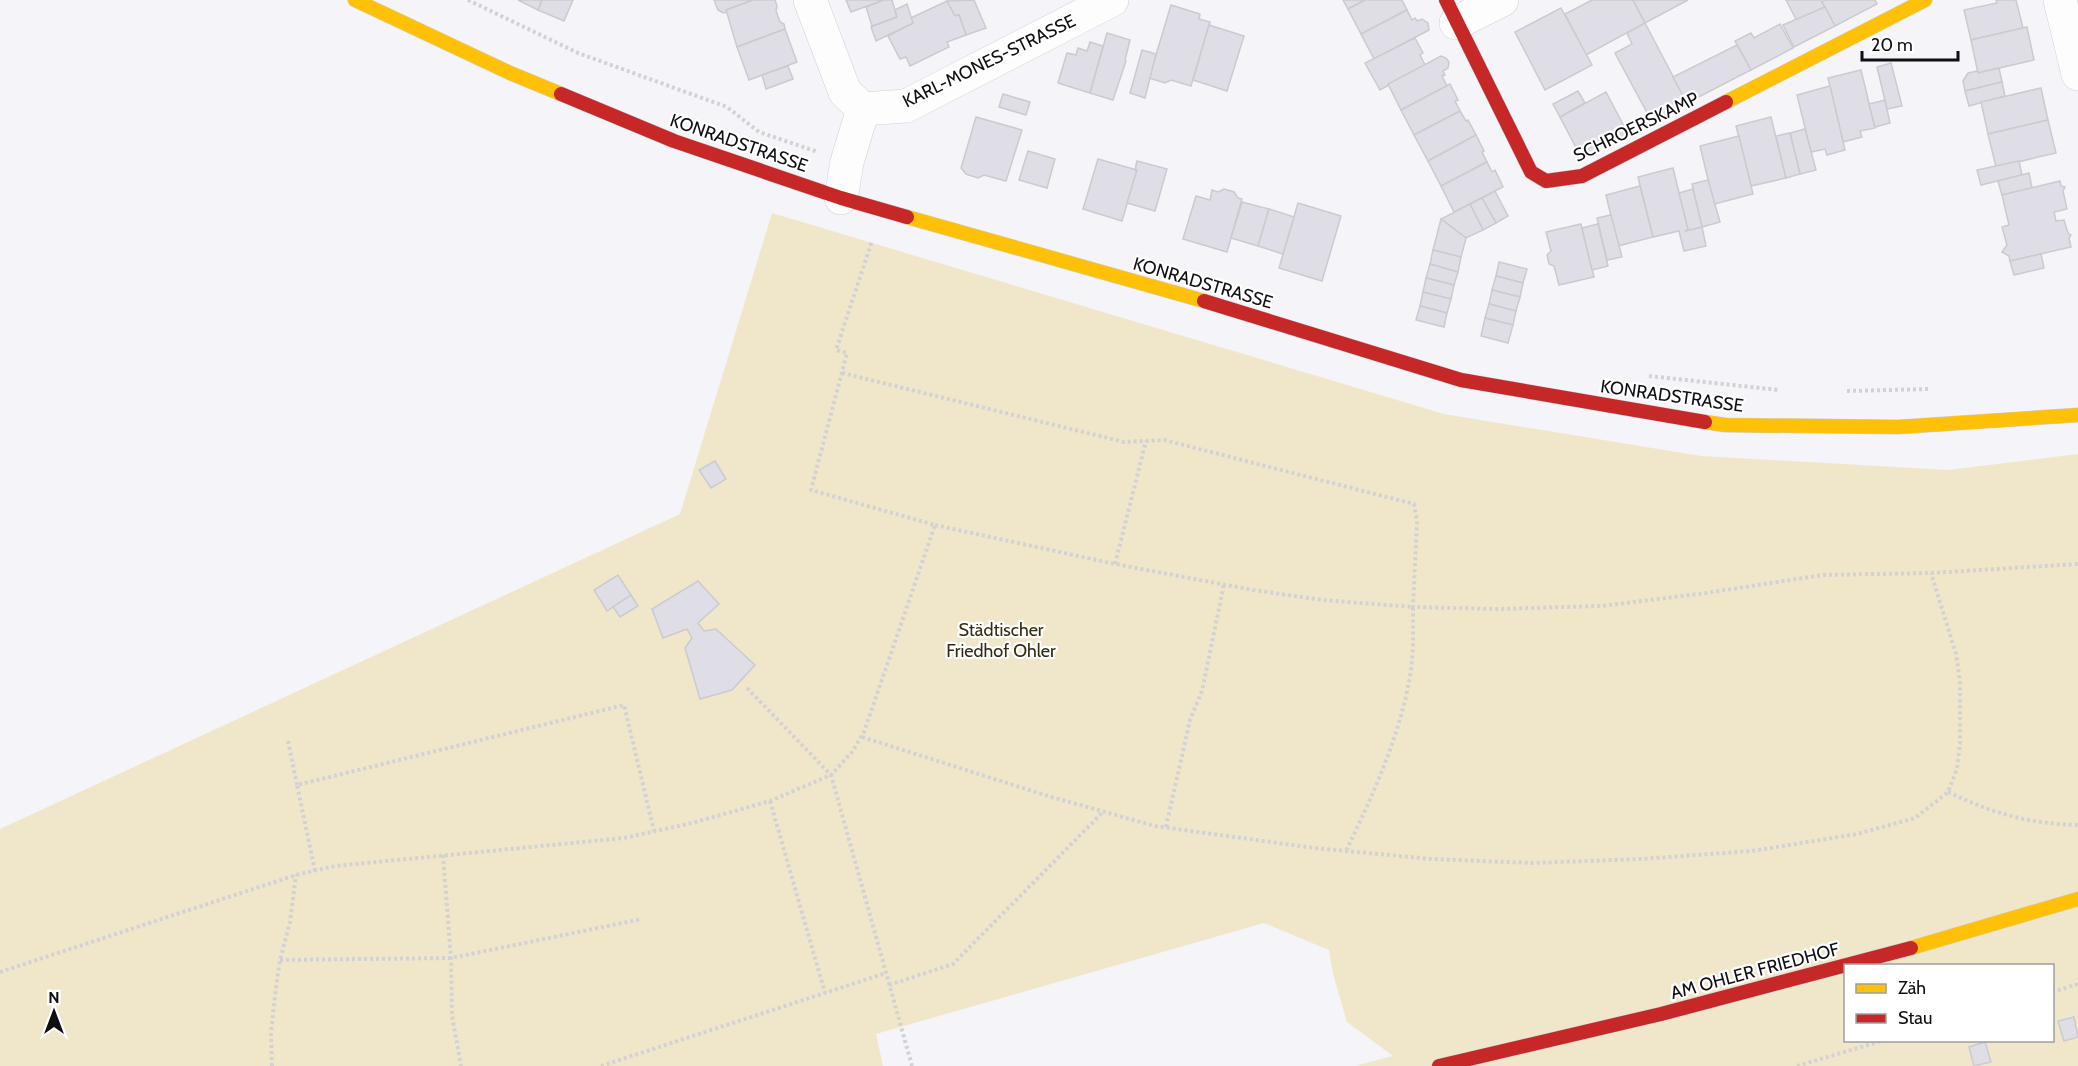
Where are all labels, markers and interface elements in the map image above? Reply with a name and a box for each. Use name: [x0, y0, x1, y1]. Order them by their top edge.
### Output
street label: KARL-MONES-STRASSE: [899, 10, 1079, 112]
scale bar: [1862, 24, 1958, 62]
text: 20 m: [1871, 34, 1913, 56]
street label: SCHROERSKAMP: [1570, 87, 1702, 167]
street label: KONRADSTRASSE: [667, 109, 811, 177]
street label: KONRADSTRASSE: [1131, 253, 1275, 313]
street label: KONRADSTRASSE: [1599, 375, 1745, 417]
park label: Städtischer Friedhof Ohler: [946, 619, 1056, 662]
street label: AM OHLER FRIEDHOF: [1668, 938, 1842, 1004]
legend: [1844, 964, 2054, 1042]
text: Zäh: [1898, 977, 1926, 999]
north arrow: [24, 982, 84, 1042]
text: N: [48, 988, 60, 1007]
text: Stau: [1898, 1007, 1932, 1029]

